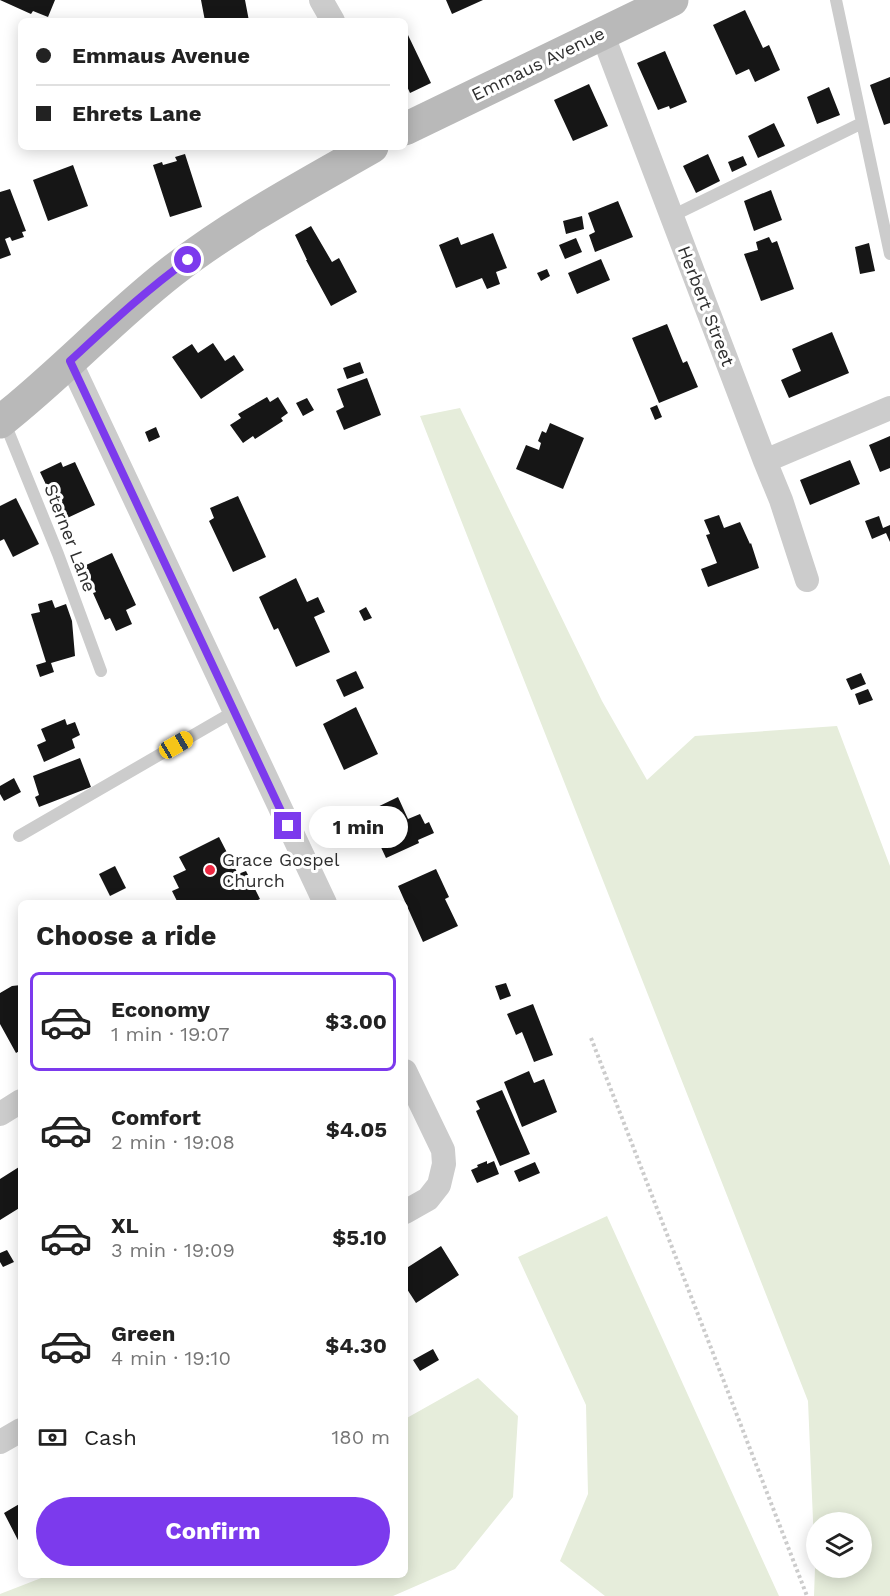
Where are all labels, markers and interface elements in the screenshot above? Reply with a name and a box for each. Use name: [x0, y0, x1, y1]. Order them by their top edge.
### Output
street label: Emmaus Avenue: [468, 22, 608, 105]
text: Emmaus Avenue: [72, 43, 250, 68]
text: Ehrets Lane: [72, 101, 201, 126]
street label: Herbert Street: [674, 243, 739, 369]
route start: [174, 246, 201, 273]
street label: Sterner Lane: [40, 481, 101, 595]
car: [156, 728, 196, 762]
callout: 1 min: [309, 805, 408, 847]
route end: [274, 812, 301, 839]
text: 1 min: [333, 815, 384, 839]
place label: Grace Gospel Church: [222, 849, 340, 891]
marker: Grace Gospel Church: [203, 863, 217, 877]
text: Choose a ride: [36, 920, 216, 952]
icon: car: [39, 995, 93, 1049]
text: Economy: [111, 997, 210, 1022]
text: $3.00: [325, 1009, 387, 1034]
text: 1 min · 19:07: [111, 1022, 229, 1046]
icon: car: [39, 1103, 93, 1157]
text: Comfort: [111, 1105, 201, 1130]
text: $4.05: [326, 1117, 387, 1142]
text: 2 min · 19:08: [111, 1130, 235, 1154]
icon: car: [39, 1211, 93, 1265]
text: XL: [111, 1213, 139, 1238]
text: $5.10: [332, 1225, 387, 1250]
text: 3 min · 19:09: [111, 1238, 235, 1262]
icon: car: [39, 1319, 93, 1373]
text: Green: [111, 1321, 175, 1346]
text: $4.30: [325, 1333, 387, 1358]
text: 4 min · 19:10: [111, 1346, 231, 1370]
icon: cash: [36, 1421, 69, 1454]
text: Cash: [84, 1425, 137, 1450]
text: 180 m: [332, 1425, 390, 1449]
button: Confirm: [36, 1497, 390, 1566]
map controls: [806, 1512, 872, 1578]
button: layers: [806, 1512, 872, 1578]

